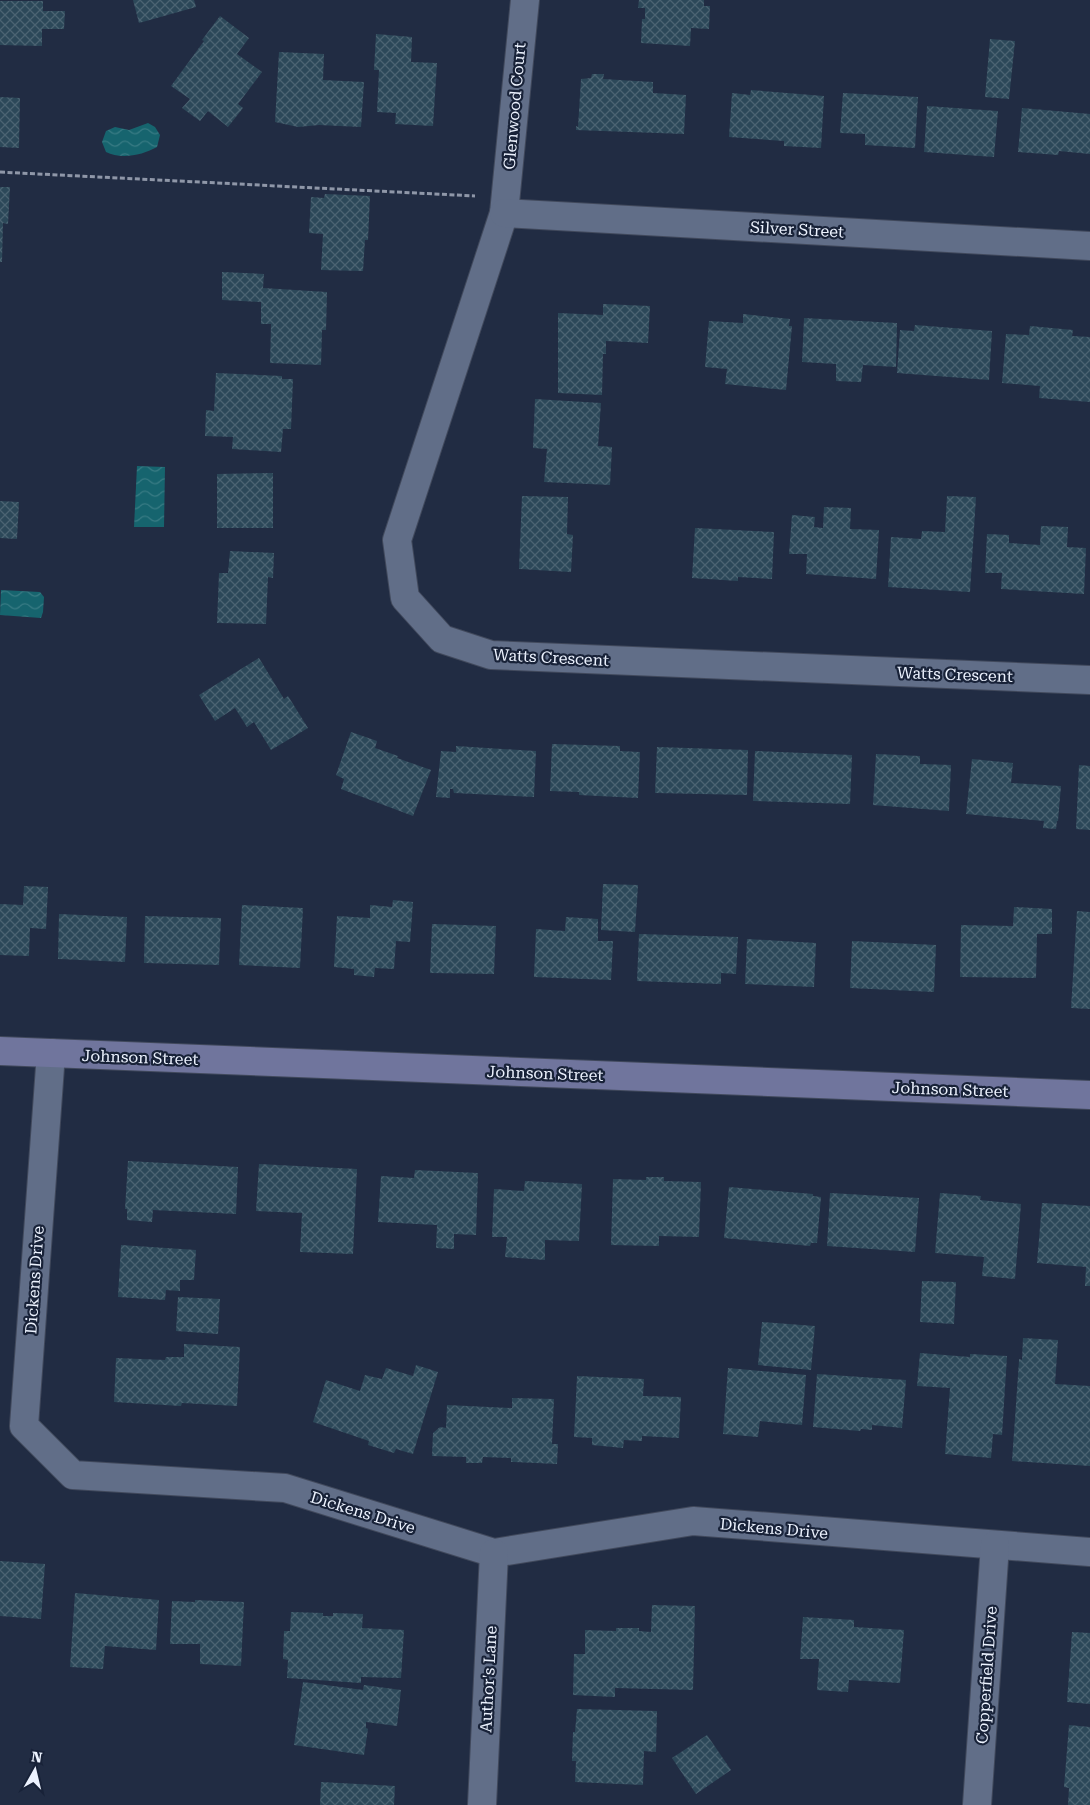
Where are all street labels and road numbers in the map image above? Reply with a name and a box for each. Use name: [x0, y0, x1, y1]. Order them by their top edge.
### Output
street label: Glenwood Court: [499, 42, 530, 170]
street label: Silver Street: [749, 218, 845, 241]
street label: Watts Crescent: [492, 645, 609, 670]
street label: Watts Crescent: [897, 663, 1013, 686]
street label: Johnson Street: [81, 1046, 199, 1069]
street label: Johnson Street: [486, 1062, 604, 1085]
street label: Johnson Street: [891, 1078, 1009, 1101]
street label: Dickens Drive: [21, 1225, 48, 1335]
street label: Dickens Drive: [308, 1488, 418, 1538]
street label: Dickens Drive: [719, 1514, 829, 1543]
street label: Copperfield Drive: [972, 1605, 1001, 1745]
street label: Author's Lane: [476, 1625, 501, 1733]

